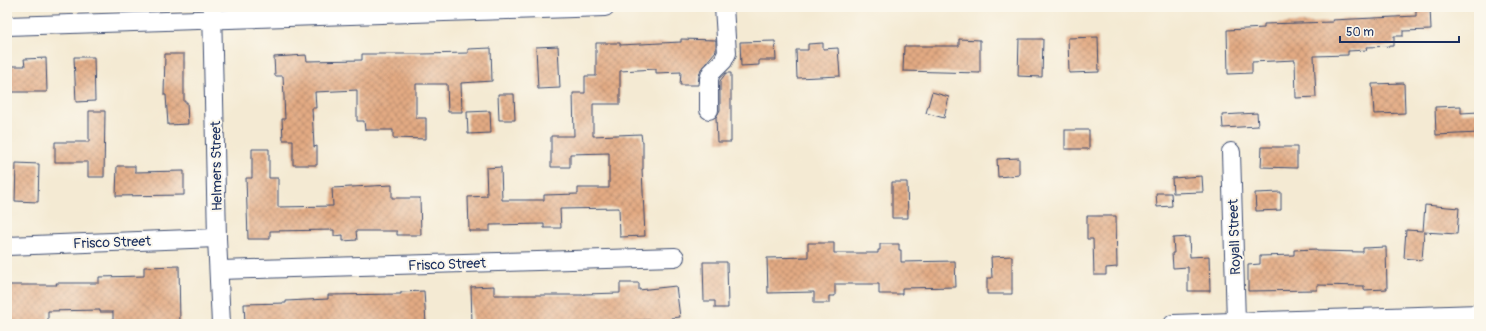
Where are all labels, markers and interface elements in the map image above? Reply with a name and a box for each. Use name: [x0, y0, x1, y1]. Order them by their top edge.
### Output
scale bar: [1340, 18, 1459, 44]
text: 50 m: [1346, 25, 1374, 40]
street label: Helmers Street: [207, 120, 226, 211]
street label: Royall Street: [1225, 198, 1244, 275]
street label: Frisco Street: [73, 233, 152, 252]
street label: Frisco Street: [408, 255, 487, 274]

